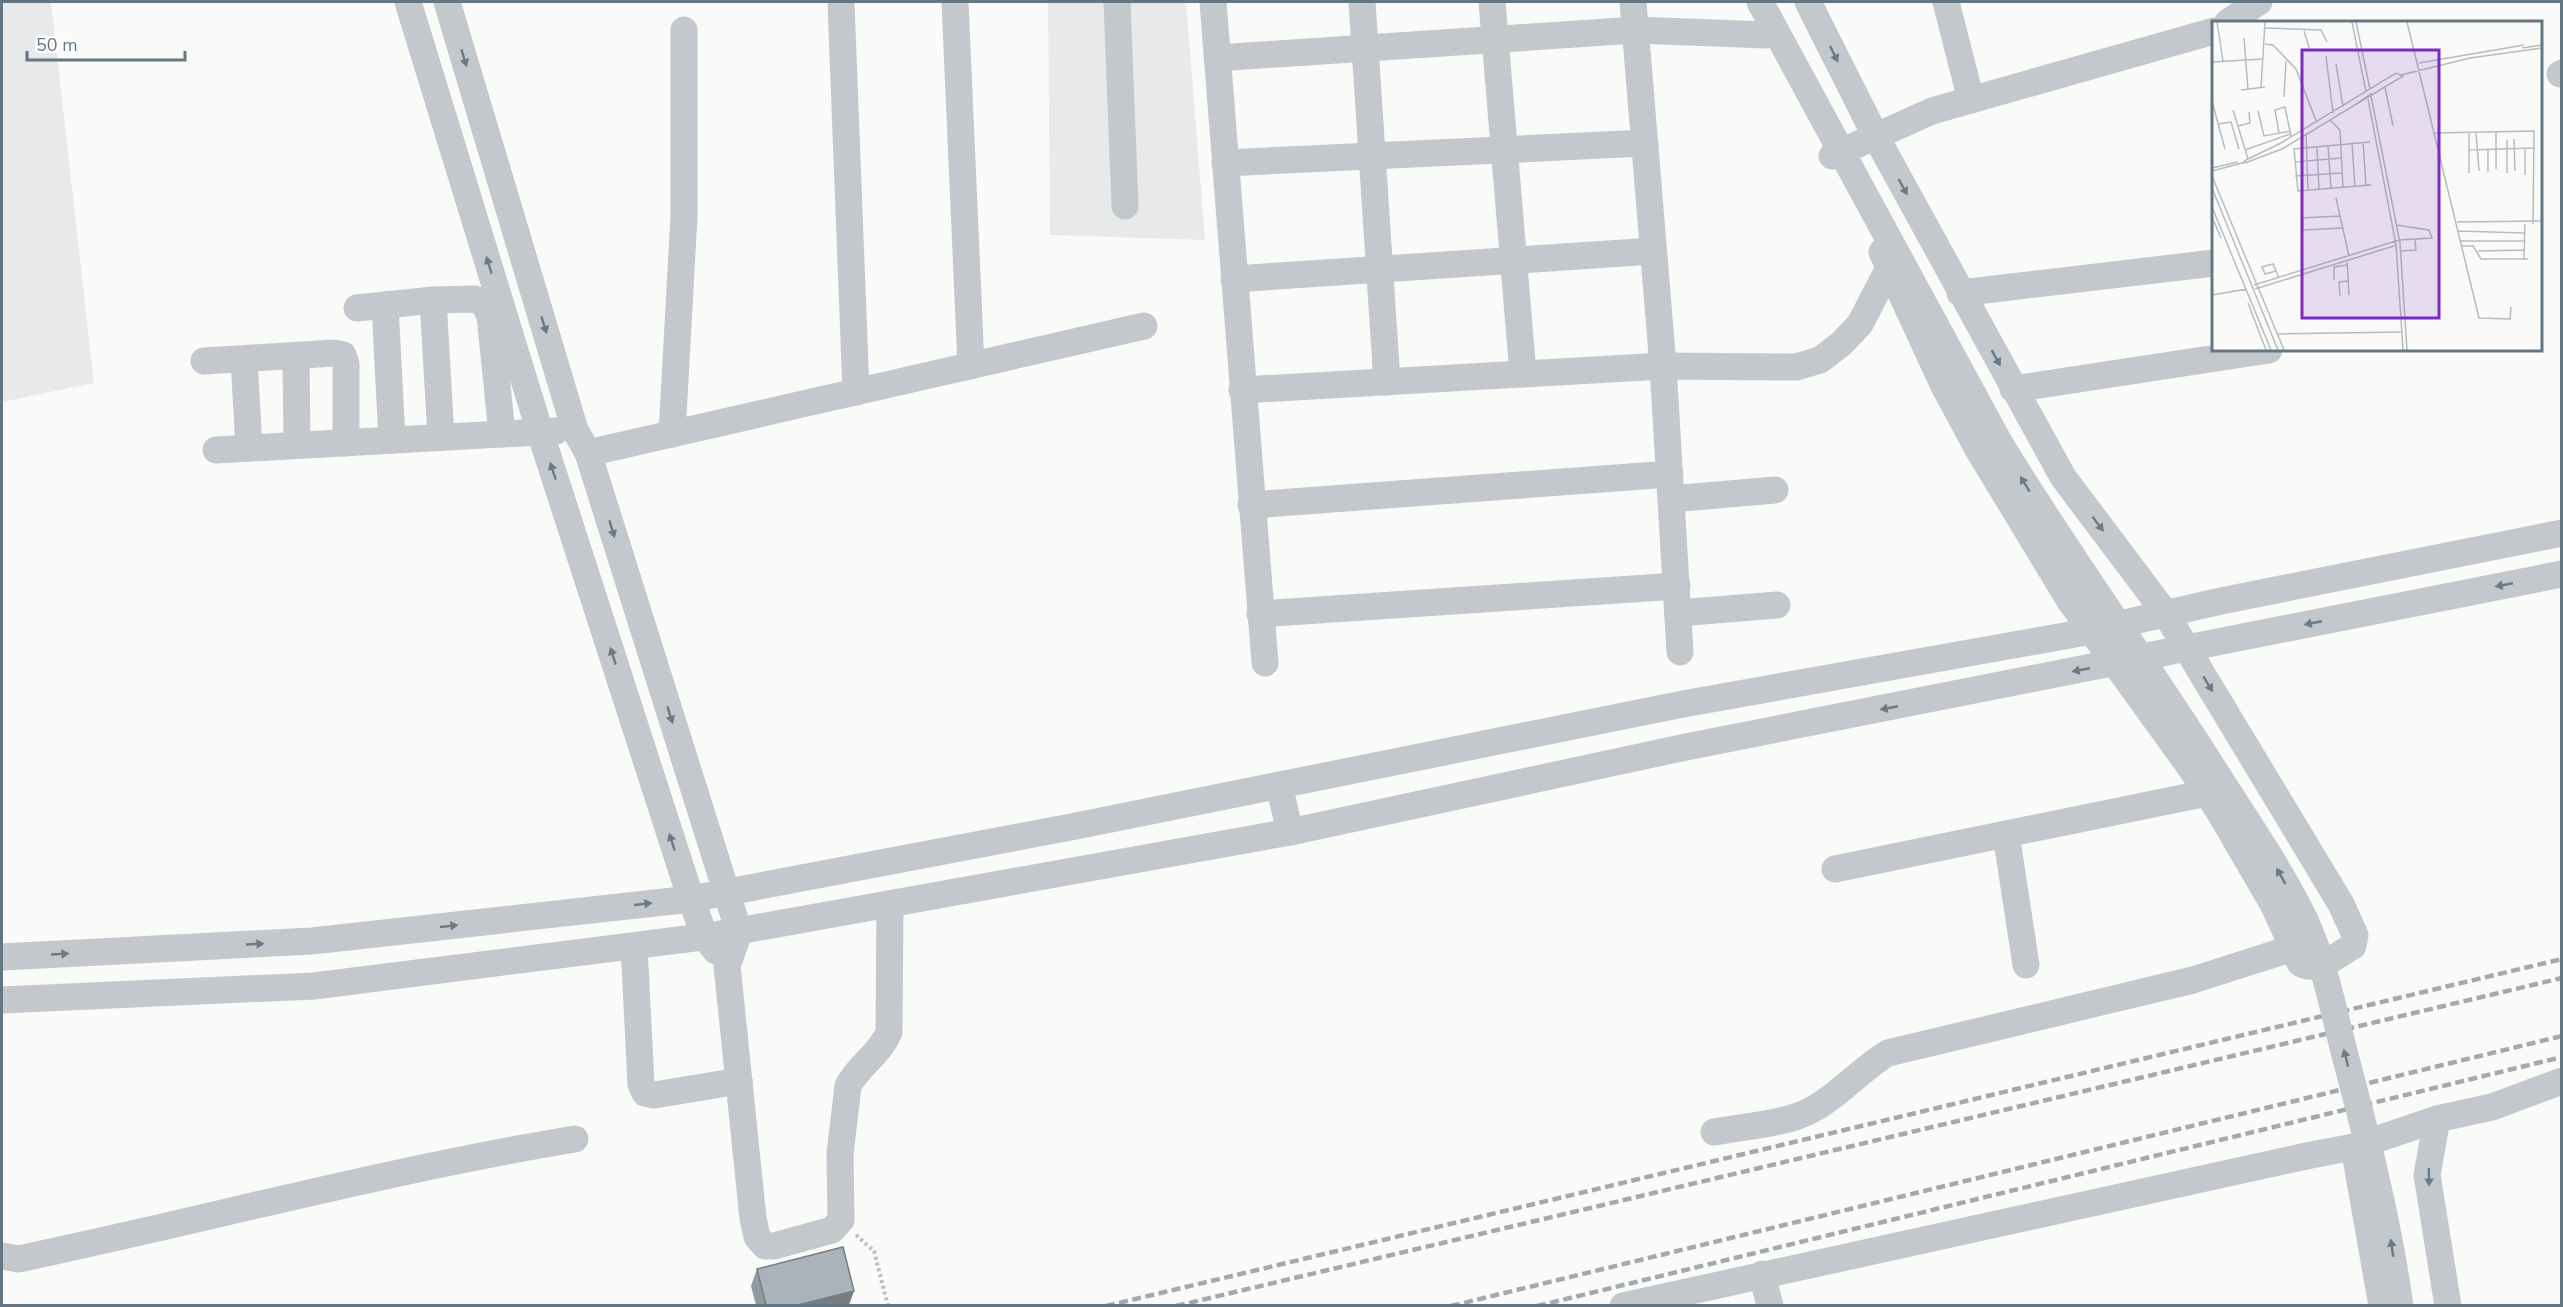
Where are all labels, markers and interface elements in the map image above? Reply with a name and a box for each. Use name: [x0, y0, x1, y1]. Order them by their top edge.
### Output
inset map: [2212, 21, 2542, 351]
scale bar: [27, 24, 184, 62]
text: 50 m: [36, 33, 78, 57]
one-way arrow: [1829, 45, 1839, 63]
one-way arrow: [460, 49, 469, 67]
one-way arrow: [1898, 179, 1908, 196]
one-way arrow: [484, 256, 493, 274]
one-way arrow: [540, 316, 549, 334]
one-way arrow: [1991, 350, 2001, 367]
one-way arrow: [548, 462, 557, 480]
one-way arrow: [2019, 476, 2030, 492]
one-way arrow: [2091, 516, 2104, 532]
one-way arrow: [607, 520, 617, 538]
one-way arrow: [2494, 581, 2513, 590]
one-way arrow: [2303, 619, 2322, 628]
one-way arrow: [607, 647, 617, 665]
one-way arrow: [2071, 666, 2090, 675]
one-way arrow: [2203, 676, 2214, 692]
one-way arrow: [1880, 704, 1899, 713]
one-way arrow: [666, 706, 675, 724]
one-way arrow: [667, 833, 677, 851]
one-way arrow: [2276, 867, 2286, 884]
one-way arrow: [633, 899, 652, 909]
one-way arrow: [439, 921, 458, 931]
one-way arrow: [245, 939, 264, 948]
one-way arrow: [50, 949, 69, 958]
one-way arrow: [2341, 1049, 2350, 1067]
one-way arrow: [2424, 1167, 2434, 1186]
one-way arrow: [2387, 1238, 2396, 1257]

